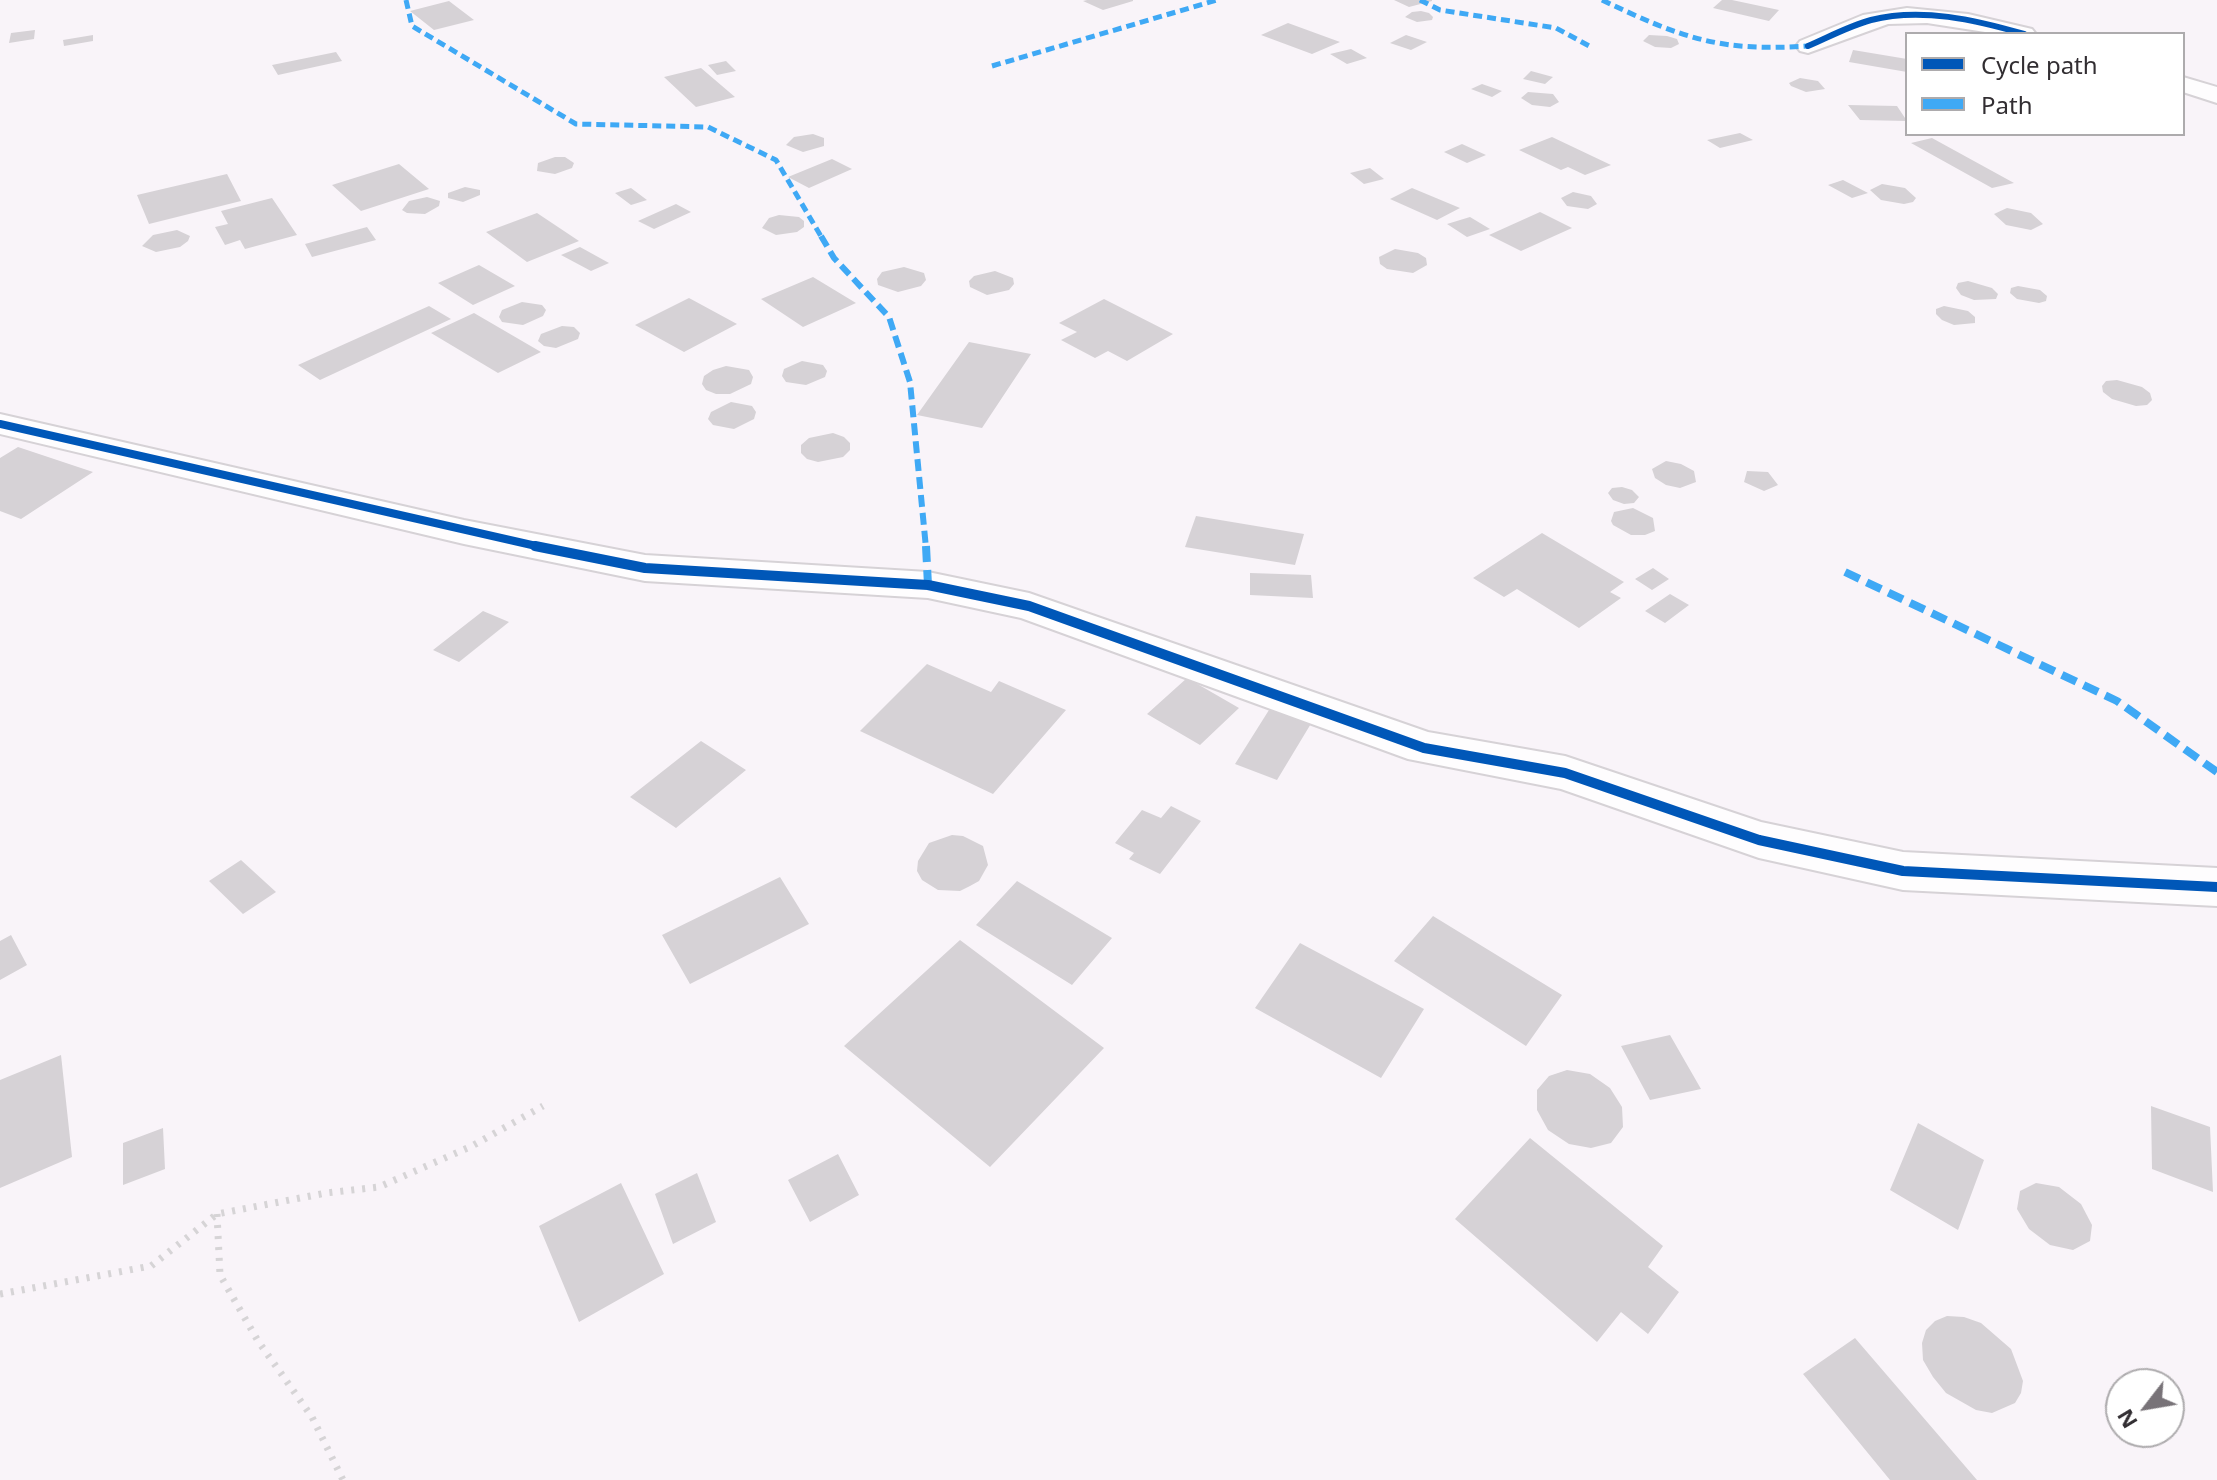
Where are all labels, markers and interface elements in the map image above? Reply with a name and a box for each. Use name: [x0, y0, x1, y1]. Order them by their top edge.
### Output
legend: [1905, 32, 2185, 136]
text: Cycle path: [1981, 48, 2098, 81]
text: Path: [1981, 88, 2032, 121]
north arrow: [2105, 1368, 2185, 1448]
text: N: [2109, 1404, 2144, 1435]

